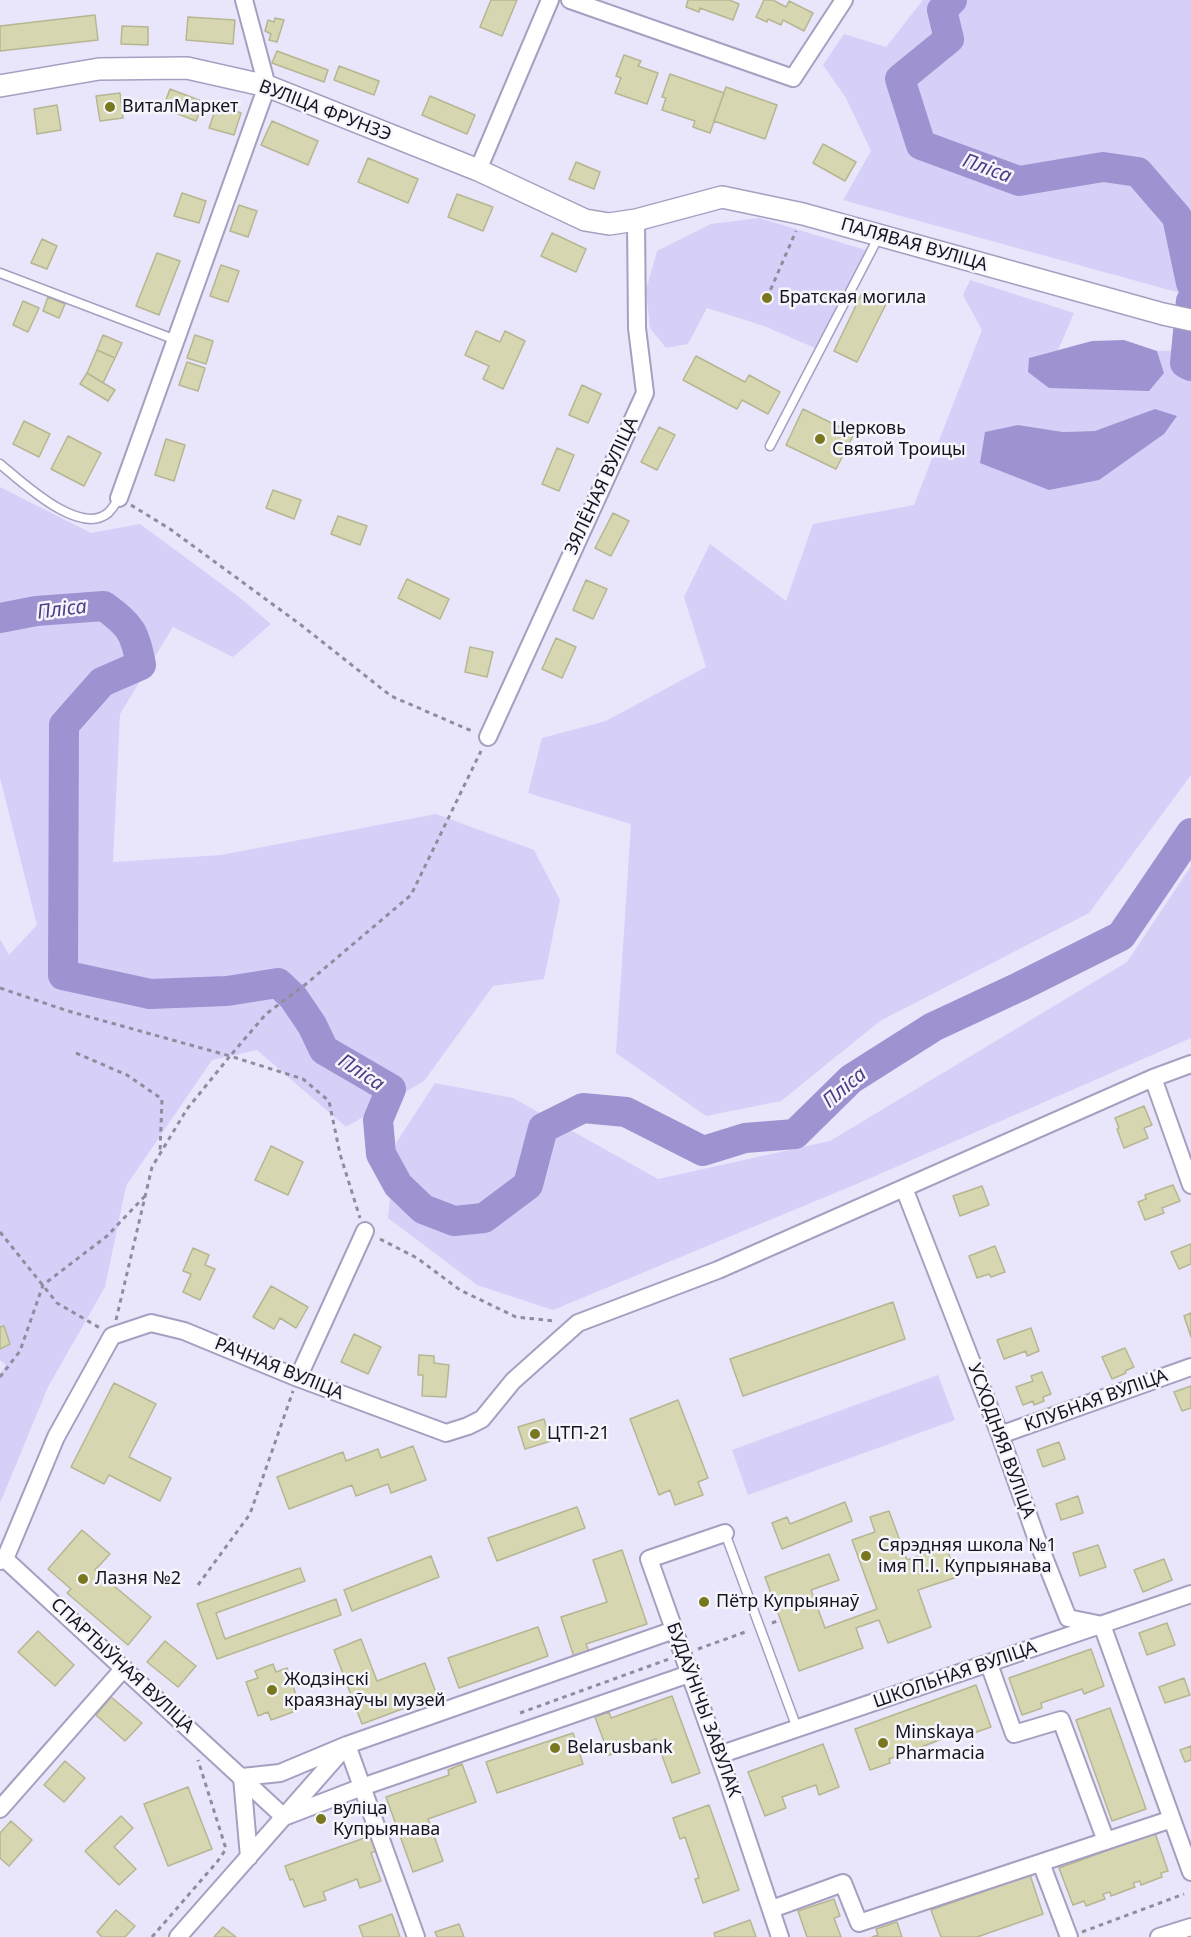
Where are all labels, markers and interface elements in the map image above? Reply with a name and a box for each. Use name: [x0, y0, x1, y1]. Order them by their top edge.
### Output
street label: ВУЛІЦА ФРУНЗЭ: [256, 76, 394, 146]
place label: ВиталМаркет: [122, 96, 238, 118]
marker: ВиталМаркет: [103, 100, 117, 114]
water label: Пліса: [959, 149, 1015, 189]
street label: ПАЛЯВАЯ ВУЛІЦА: [838, 214, 990, 276]
place label: Братская могила: [779, 287, 926, 309]
marker: Братская могила: [760, 291, 774, 305]
street label: ЗЯЛЁНАЯ ВУЛІЦА: [561, 414, 643, 558]
place label: Церковь Святой Троицы: [832, 418, 966, 460]
marker: Церковь Святой Троицы: [813, 432, 827, 446]
water label: Пліса: [36, 595, 88, 625]
water label: Пліса: [334, 1049, 388, 1097]
water label: Пліса: [818, 1063, 872, 1113]
street label: РАЧНАЯ ВУЛІЦА: [211, 1333, 347, 1405]
street label: УСХОДНЯЯ ВУЛІЦА: [963, 1361, 1039, 1521]
street label: КЛУБНАЯ ВУЛІЦА: [1022, 1365, 1170, 1437]
place label: ЦТП-21: [547, 1423, 610, 1445]
marker: ЦТП-21: [528, 1427, 542, 1441]
place label: Сярэдняя школа №1 імя П.І. Купрыянава: [878, 1535, 1057, 1578]
marker: Сярэдняя школа №1 імя П.І. Купрыянава: [859, 1549, 873, 1563]
place label: Лазня №2: [95, 1568, 181, 1590]
marker: Лазня №2: [76, 1572, 90, 1586]
place label: Пётр Купрыянаў: [716, 1591, 859, 1613]
street label: СПАРТЫЎНАЯ ВУЛІЦА: [46, 1594, 198, 1738]
marker: Пётр Купрыянаў: [697, 1595, 711, 1609]
street label: БУДАЎНІЧЫ ЗАВУЛАК: [661, 1620, 745, 1800]
street label: ШКОЛЬНАЯ ВУЛІЦА: [871, 1637, 1039, 1713]
place label: Жодзінскі краязнаўчы музей: [284, 1669, 446, 1712]
marker: Жодзінскі краязнаўчы музей: [265, 1683, 279, 1697]
place label: Minskaya Pharmacia: [895, 1722, 985, 1764]
marker: Minskaya Pharmacia: [876, 1736, 890, 1750]
place label: Belarusbank: [567, 1737, 673, 1759]
marker: Belarusbank: [548, 1741, 562, 1755]
place label: вуліца Купрыянава: [333, 1798, 440, 1840]
marker: вуліца Купрыянава: [314, 1812, 328, 1826]

